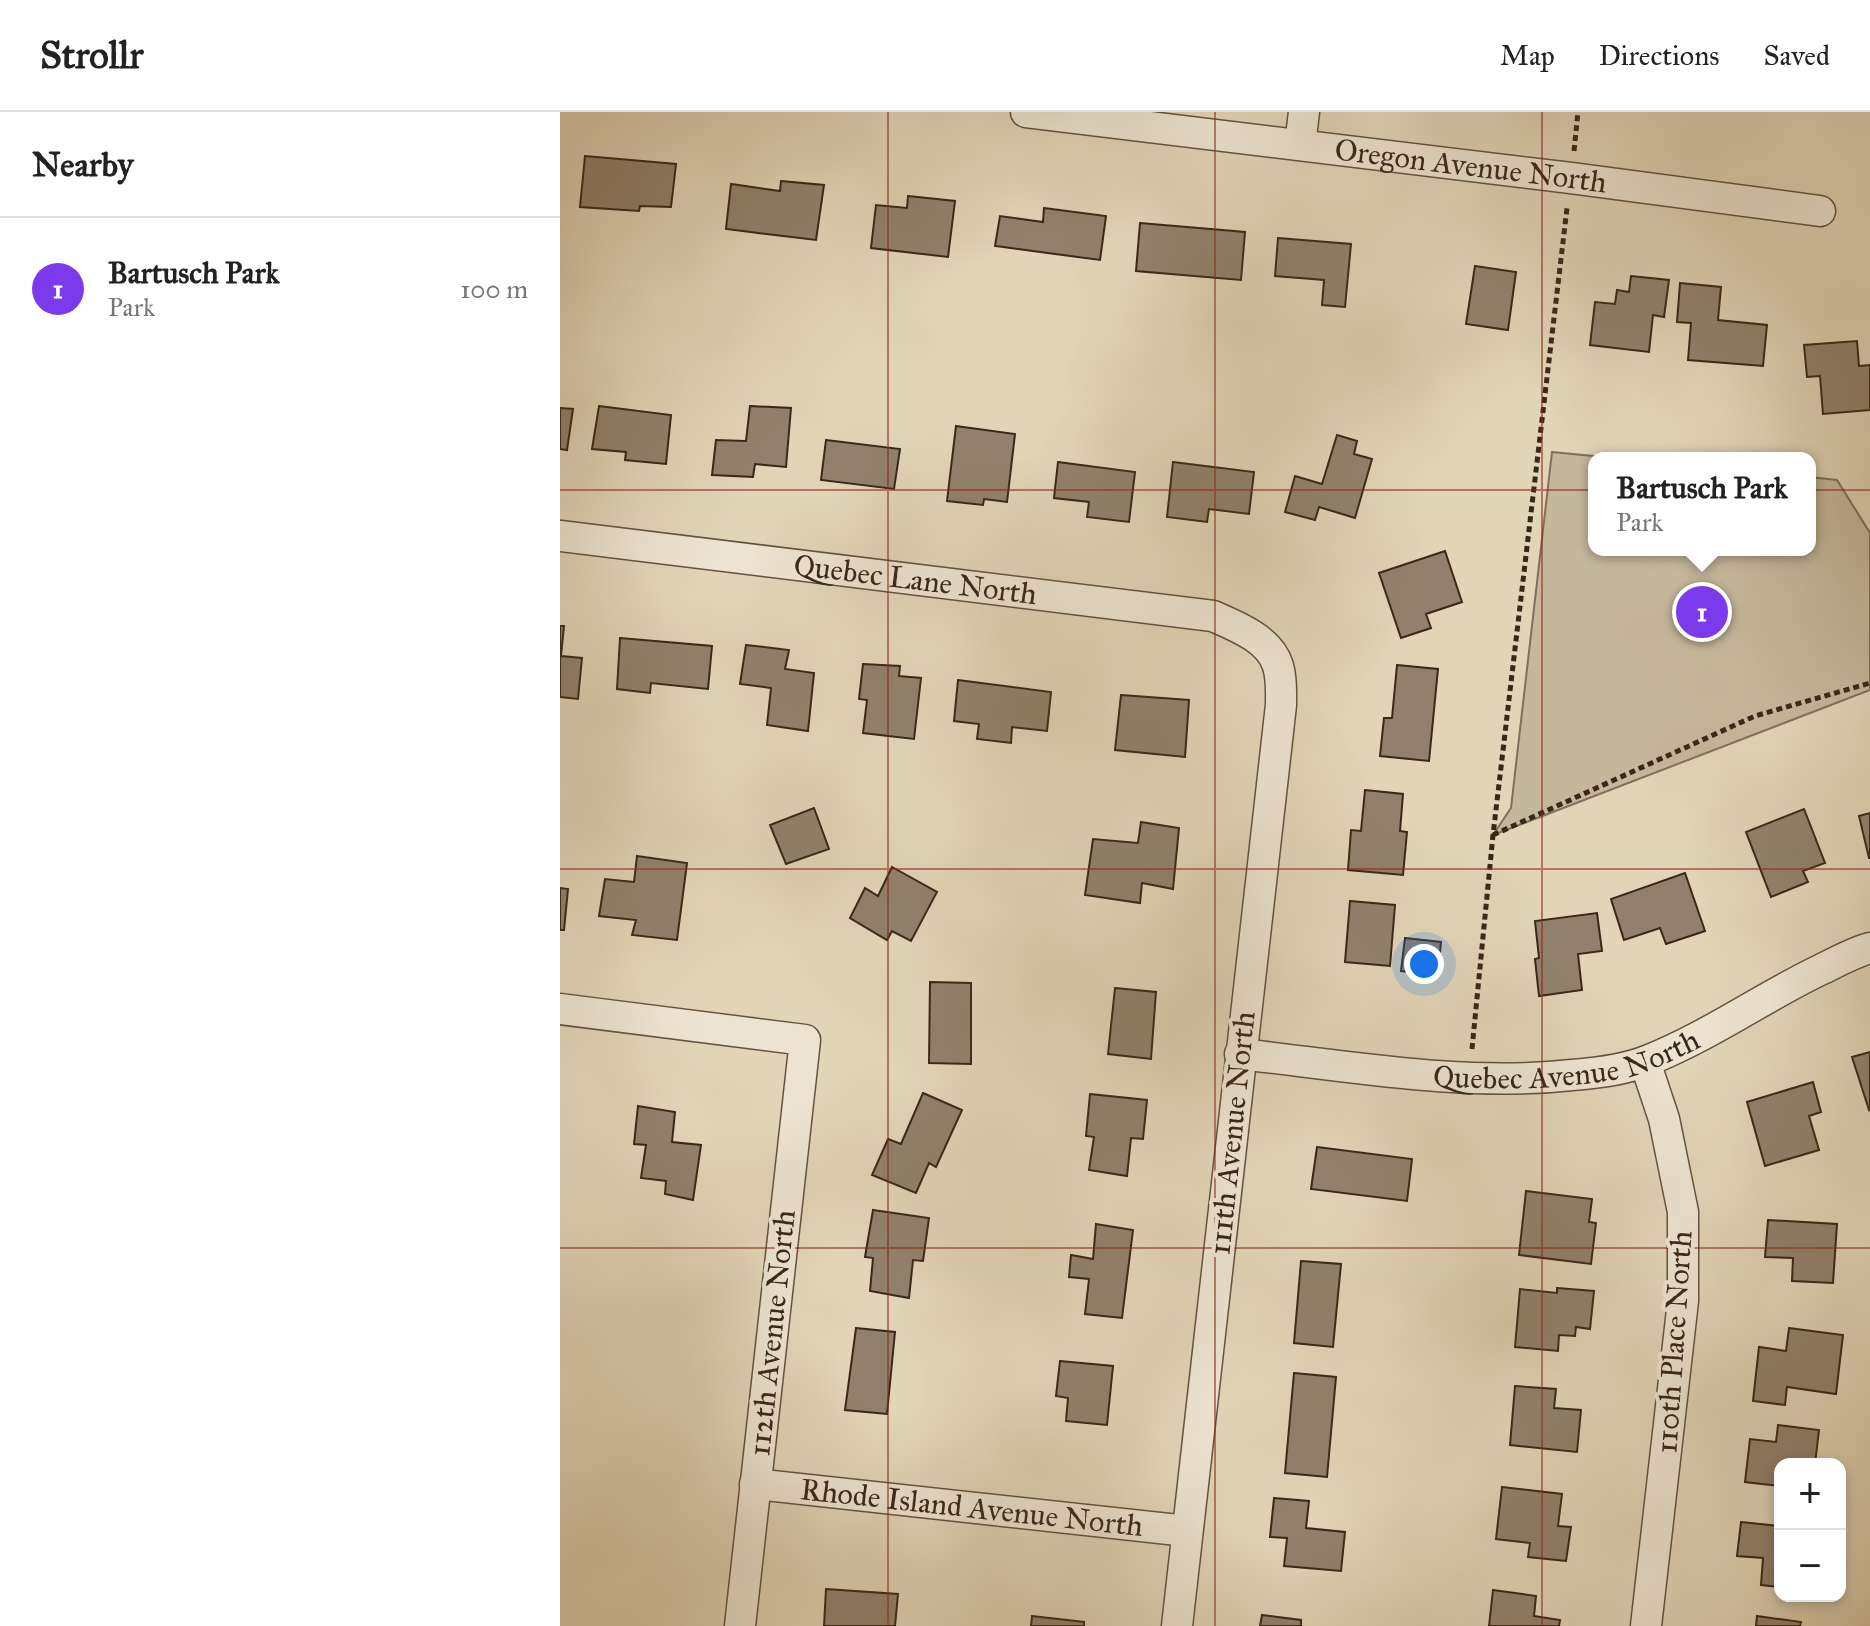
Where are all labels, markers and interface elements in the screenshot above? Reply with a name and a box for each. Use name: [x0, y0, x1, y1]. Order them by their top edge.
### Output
text: Strollr: [40, 32, 143, 78]
text: Map: [1500, 38, 1555, 73]
text: Directions: [1599, 38, 1720, 73]
text: Saved: [1764, 38, 1830, 73]
street label: Oregon Avenue North: [1333, 132, 1609, 201]
text: Nearby: [32, 144, 134, 185]
text: Bartusch Park: [108, 255, 279, 291]
text: 1: [53, 273, 63, 305]
text: 100 m: [460, 273, 528, 305]
text: Park: [108, 291, 155, 323]
popup: [1588, 452, 1816, 556]
text: Bartusch Park: [1616, 470, 1788, 506]
text: Park: [1616, 506, 1663, 538]
street label: Quebec Lane North: [792, 547, 1039, 612]
pin: 1: [1676, 582, 1728, 642]
your location: [1404, 944, 1444, 984]
street label: 111th Avenue North: [1201, 1009, 1263, 1256]
street label: Quebec Avenue North: [1432, 1021, 1706, 1097]
street label: 112th Avenue North: [741, 1208, 803, 1458]
street label: 110th Place North: [1648, 1229, 1700, 1455]
map controls: [1774, 1458, 1846, 1602]
button: +: [1774, 1458, 1846, 1530]
street label: Rhode Island Avenue North: [799, 1471, 1145, 1544]
button: −: [1774, 1530, 1846, 1602]

